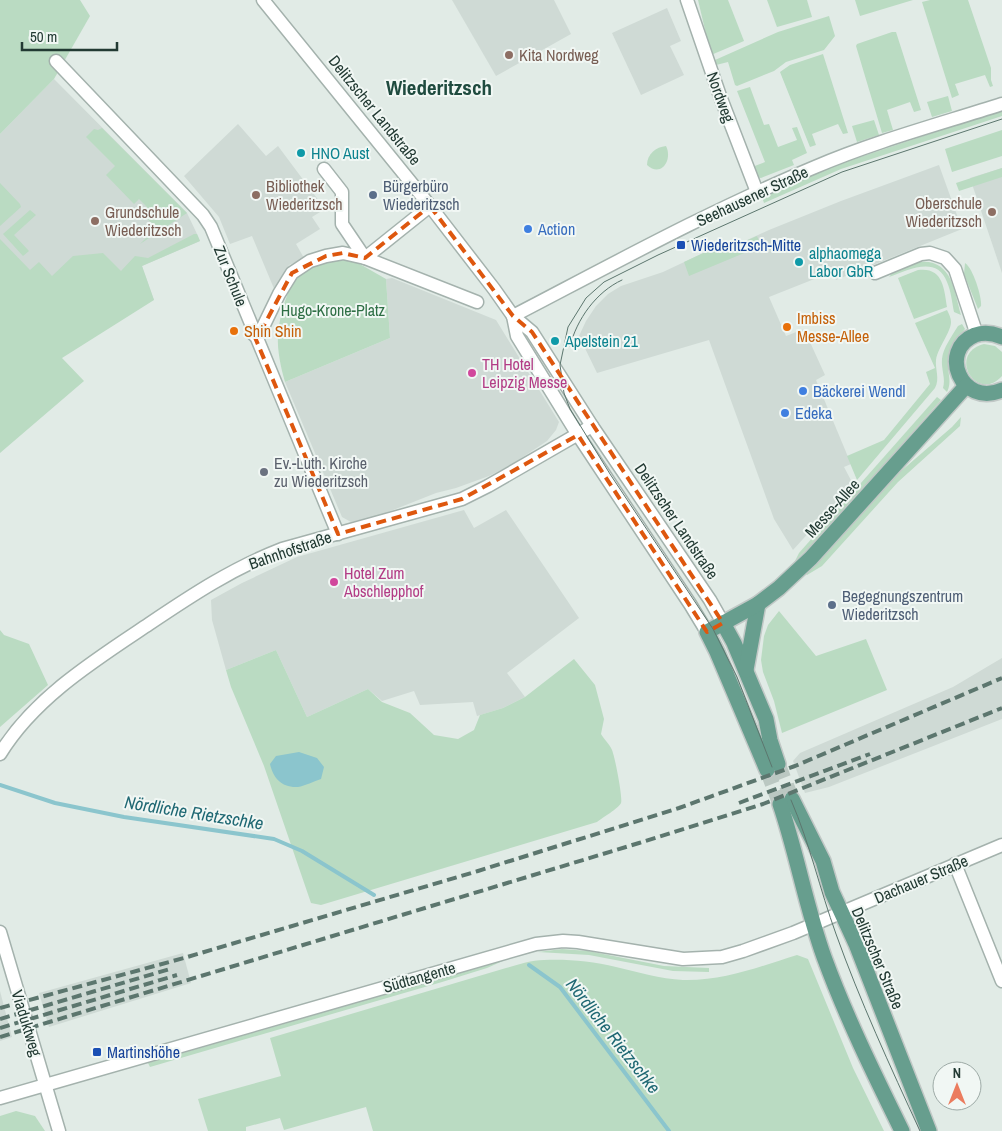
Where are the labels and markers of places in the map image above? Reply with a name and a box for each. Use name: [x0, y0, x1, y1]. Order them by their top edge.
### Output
place label: Kita Nordweg: [519, 44, 599, 66]
marker: Kita Nordweg: [503, 49, 515, 61]
place label: HNO Aust: [311, 142, 370, 164]
marker: HNO Aust: [295, 147, 307, 159]
place label: Bibliothek Wiederitzsch: [266, 175, 343, 215]
place label: Bürgerbüro Wiederitzsch: [383, 175, 460, 215]
marker: Bibliothek Wiederitzsch: [250, 189, 262, 201]
marker: Bürgerbüro Wiederitzsch: [367, 189, 379, 201]
place label: Oberschule Wiederitzsch: [905, 192, 982, 232]
place label: Grundschule Wiederitzsch: [105, 201, 182, 241]
marker: Oberschule Wiederitzsch: [986, 206, 998, 218]
marker: Grundschule Wiederitzsch: [89, 215, 101, 227]
place label: Action: [537, 218, 575, 240]
marker: Action: [522, 223, 534, 235]
place label: Wiederitzsch-Mitte: [691, 234, 801, 256]
marker: Wiederitzsch-Mitte: [675, 239, 687, 251]
place label: alphaomega Labor GbR: [809, 242, 882, 282]
marker: alphaomega Labor GbR: [793, 256, 805, 268]
place label: Imbiss Messe-Allee: [797, 307, 869, 347]
place label: Shin Shin: [244, 320, 302, 342]
marker: Imbiss Messe-Allee: [781, 321, 793, 333]
marker: Shin Shin: [228, 325, 240, 337]
place label: Apelstein 21: [564, 330, 639, 352]
marker: Apelstein 21: [549, 335, 561, 347]
place label: TH Hotel Leipzig Messe: [482, 353, 567, 393]
marker: TH Hotel Leipzig Messe: [466, 367, 478, 379]
place label: Bäckerei Wendl: [813, 380, 905, 402]
marker: Bäckerei Wendl: [797, 385, 809, 397]
place label: Edeka: [795, 402, 833, 424]
marker: Edeka: [779, 407, 791, 419]
place label: Ev.-Luth. Kirche zu Wiederitzsch: [274, 452, 368, 492]
marker: Ev.-Luth. Kirche zu Wiederitzsch: [258, 466, 270, 478]
place label: Hotel Zum Abschlepphof: [343, 562, 424, 602]
marker: Hotel Zum Abschlepphof: [328, 576, 340, 588]
place label: Begegnungszentrum Wiederitzsch: [842, 585, 963, 625]
marker: Begegnungszentrum Wiederitzsch: [826, 599, 838, 611]
place label: Martinshöhe: [107, 1041, 180, 1063]
marker: Martinshöhe: [91, 1046, 103, 1058]

